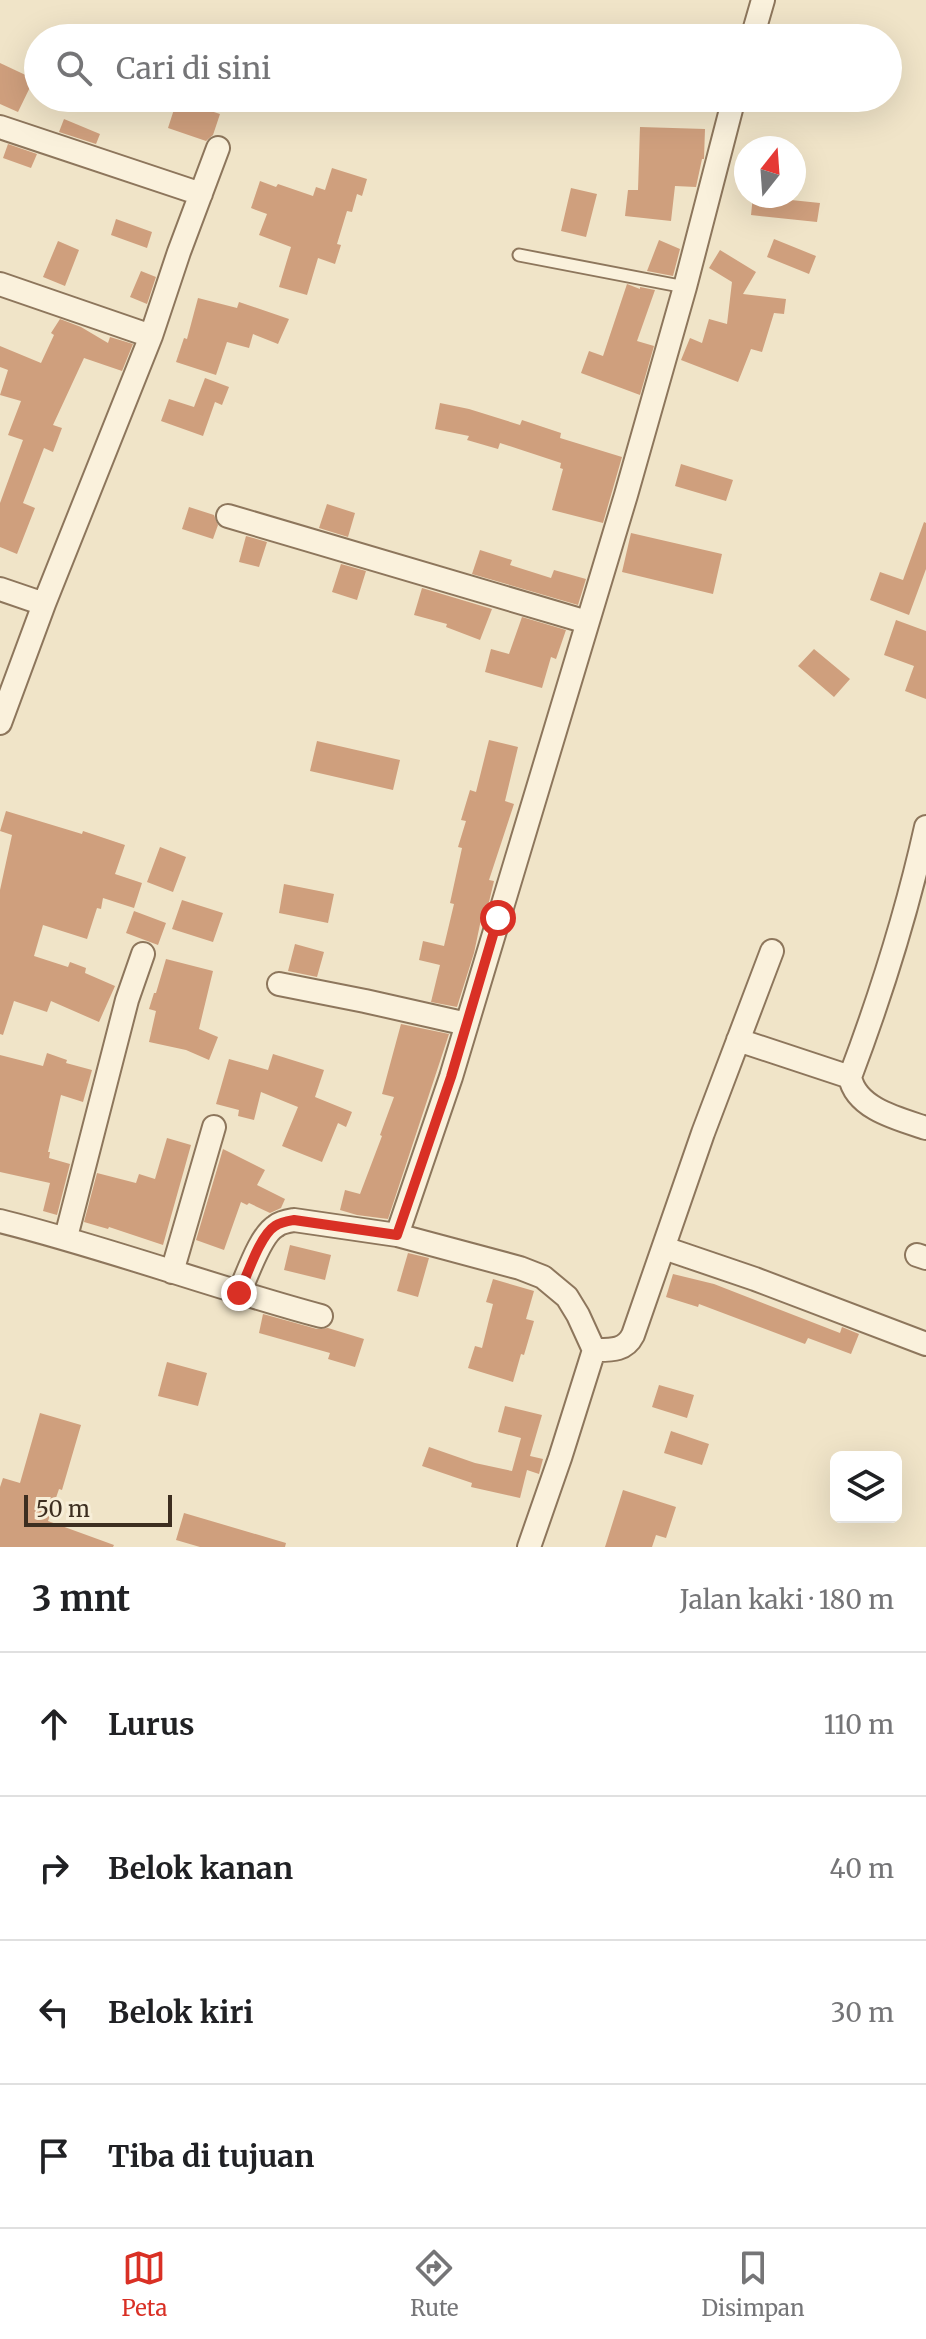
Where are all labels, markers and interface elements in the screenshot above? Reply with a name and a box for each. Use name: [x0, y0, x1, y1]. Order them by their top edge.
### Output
search box: [24, 24, 902, 112]
icon: search: [52, 46, 96, 90]
text: Cari di sini: [116, 49, 271, 87]
north arrow: [734, 136, 806, 208]
route start: [480, 900, 516, 936]
route end: [221, 1275, 257, 1311]
map controls: [830, 1451, 902, 1523]
button: layers: [830, 1451, 902, 1523]
scale bar: [24, 1491, 172, 1527]
text: 50 m: [36, 1495, 90, 1523]
text: 3 mnt: [32, 1578, 130, 1620]
text: Jalan kaki · 180 m: [680, 1583, 894, 1616]
icon: ahead: [32, 1702, 76, 1746]
text: Lurus: [108, 1705, 195, 1743]
text: 110 m: [824, 1708, 894, 1741]
icon: right: [32, 1846, 76, 1890]
text: Belok kanan: [108, 1849, 293, 1887]
text: 40 m: [830, 1852, 894, 1885]
icon: left: [32, 1990, 76, 2034]
text: Belok kiri: [108, 1993, 254, 2031]
text: 30 m: [831, 1996, 894, 2029]
icon: arrive: [32, 2134, 76, 2178]
text: Tiba di tujuan: [108, 2137, 314, 2175]
tab: Peta: [121, 2246, 167, 2322]
tab: Rute: [410, 2246, 459, 2322]
tab: Disimpan: [702, 2246, 804, 2322]

